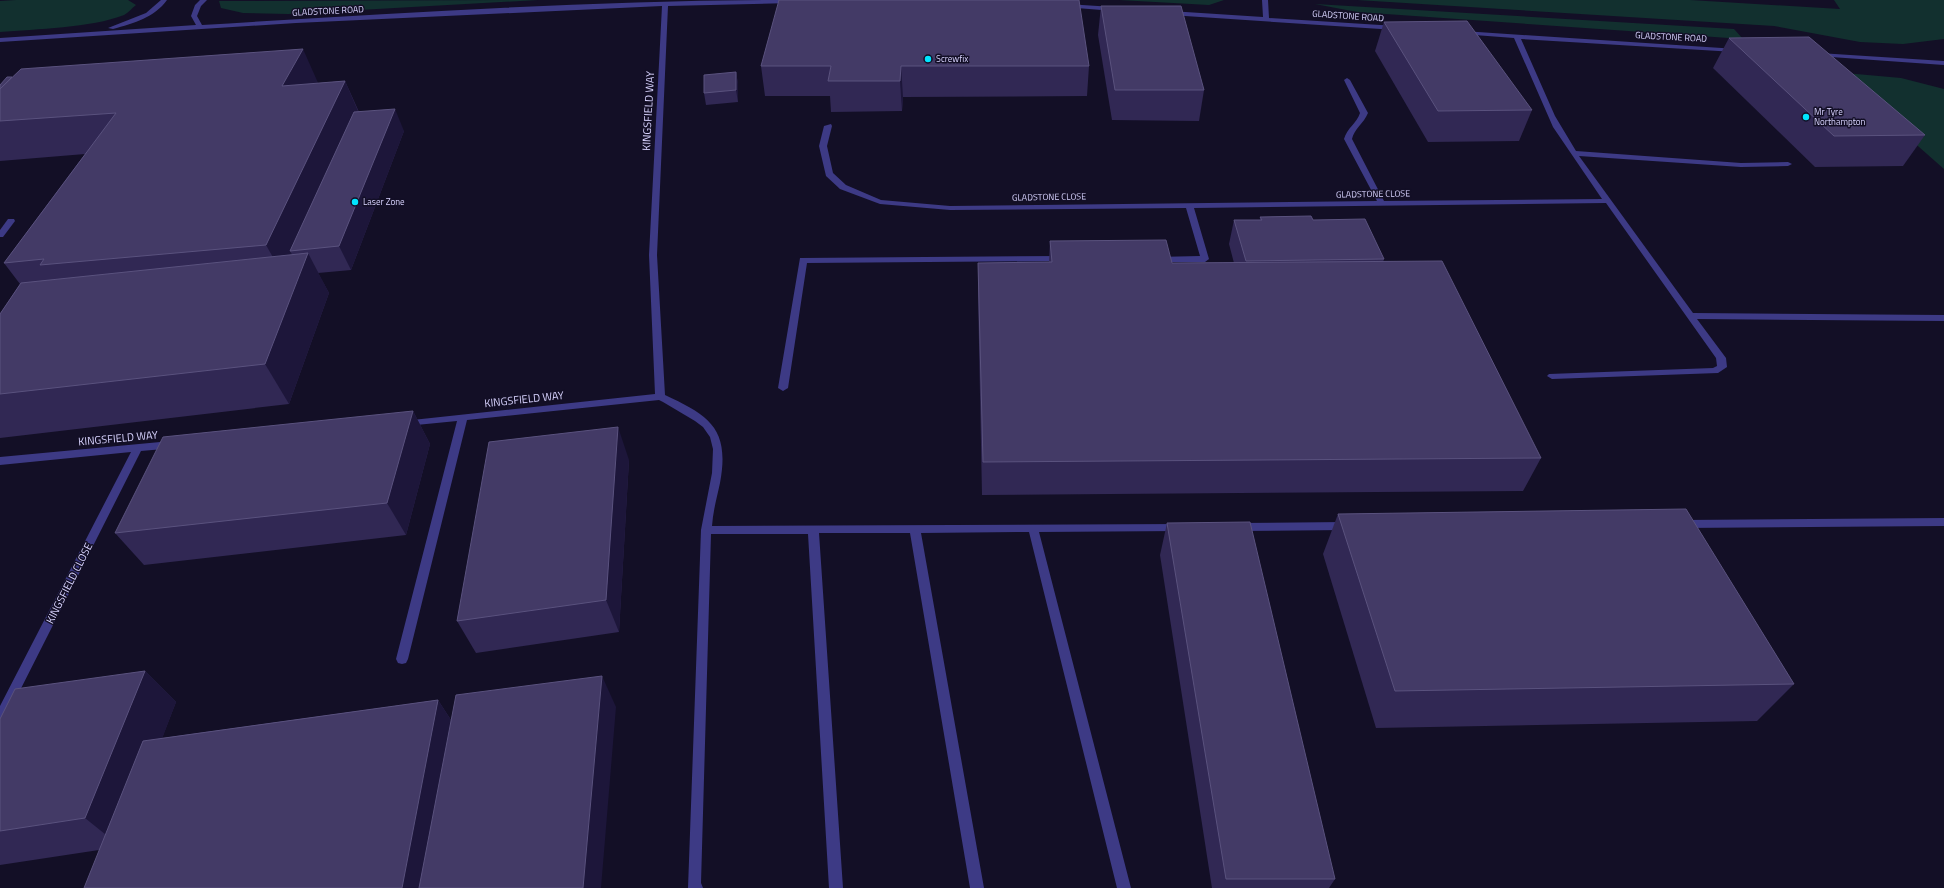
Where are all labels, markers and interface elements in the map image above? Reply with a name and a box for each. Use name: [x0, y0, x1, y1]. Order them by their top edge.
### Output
street label: GLADSTONE ROAD: [292, 2, 364, 19]
street label: GLADSTONE ROAD: [1312, 7, 1385, 25]
street label: GLADSTONE ROAD: [1635, 28, 1708, 45]
place label: Screwfix: [936, 52, 968, 65]
marker: Screwfix: [923, 54, 933, 64]
street label: KINGSFIELD WAY: [638, 71, 658, 151]
place label: Mr Tyre Northampton: [1814, 105, 1866, 128]
marker: Mr Tyre Northampton: [1801, 112, 1811, 122]
street label: GLADSTONE CLOSE: [1336, 186, 1410, 201]
street label: GLADSTONE CLOSE: [1012, 189, 1086, 204]
place label: Laser Zone: [363, 195, 405, 208]
marker: Laser Zone: [350, 197, 360, 207]
street label: KINGSFIELD WAY: [483, 387, 565, 411]
street label: KINGSFIELD WAY: [77, 427, 159, 449]
street label: KINGSFIELD CLOSE: [42, 540, 96, 626]

